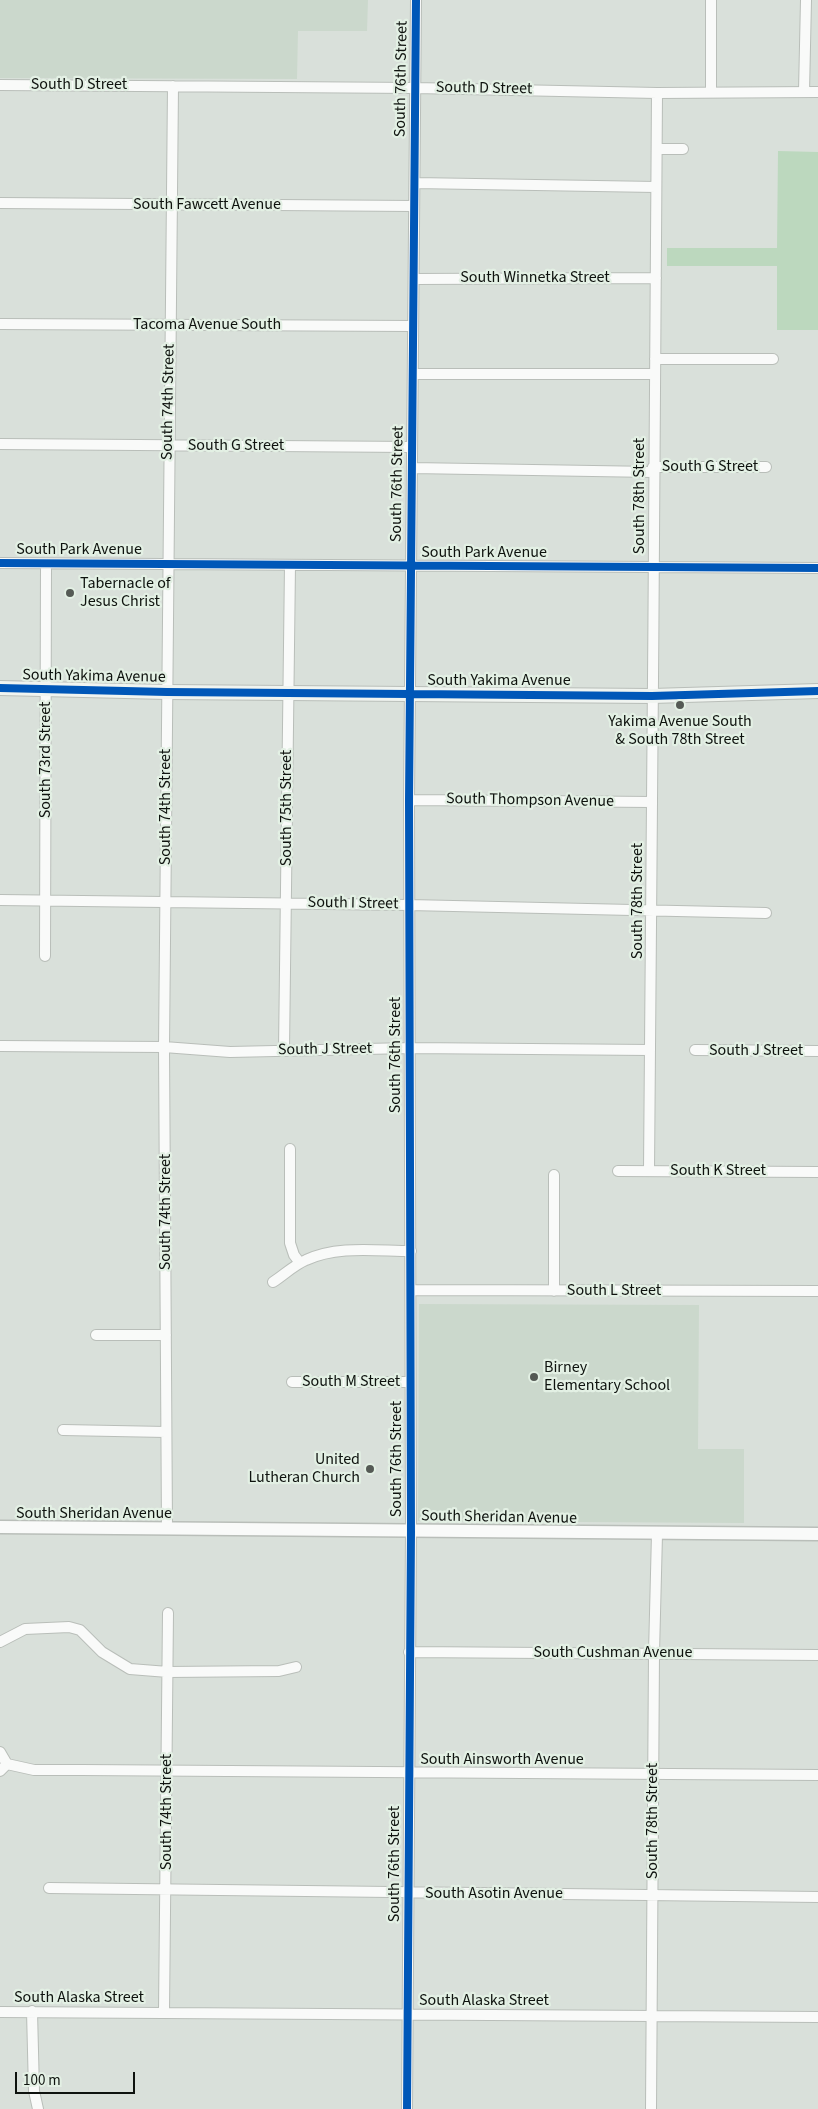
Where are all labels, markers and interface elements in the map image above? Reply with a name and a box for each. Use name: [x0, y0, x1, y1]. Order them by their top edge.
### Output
street label: South 76th Street: [391, 21, 413, 137]
street label: South D Street: [31, 75, 127, 95]
street label: South D Street: [436, 79, 532, 99]
street label: South Fawcett Avenue: [133, 195, 281, 215]
street label: South Winnetka Street: [460, 268, 610, 288]
street label: Tacoma Avenue South: [133, 315, 281, 335]
street label: South 74th Street: [158, 344, 180, 460]
street label: South 76th Street: [387, 426, 409, 542]
street label: South G Street: [188, 436, 284, 456]
street label: South 78th Street: [630, 438, 650, 554]
street label: South G Street: [662, 457, 758, 477]
street label: South Park Avenue: [16, 540, 142, 560]
street label: South Park Avenue: [421, 543, 547, 563]
place label: Tabernacle of Jesus Christ: [80, 574, 170, 612]
marker: Tabernacle of Jesus Christ: [64, 587, 76, 599]
street label: South Yakima Avenue: [22, 666, 166, 688]
street label: South Yakima Avenue: [427, 671, 571, 691]
marker: Yakima Avenue South & South 78th Street: [674, 699, 686, 711]
street label: South 73rd Street: [36, 702, 56, 818]
place label: Yakima Avenue South & South 78th Street: [608, 712, 752, 750]
street label: South 74th Street: [156, 749, 176, 865]
street label: South 75th Street: [277, 750, 297, 866]
street label: South Thompson Avenue: [446, 790, 614, 812]
street label: South 78th Street: [628, 843, 648, 959]
street label: South I Street: [307, 894, 399, 914]
street label: South 76th Street: [386, 997, 406, 1113]
street label: South J Street: [278, 1040, 372, 1060]
street label: South J Street: [709, 1041, 803, 1061]
street label: South 74th Street: [156, 1154, 176, 1270]
street label: South K Street: [670, 1161, 766, 1181]
street label: South L Street: [567, 1281, 661, 1301]
place label: Birney Elementary School: [544, 1358, 670, 1396]
marker: Birney Elementary School: [528, 1371, 540, 1383]
street label: South M Street: [302, 1372, 400, 1392]
street label: South 76th Street: [387, 1401, 407, 1517]
place label: United Lutheran Church: [249, 1450, 360, 1488]
marker: United Lutheran Church: [364, 1463, 376, 1475]
street label: South Sheridan Avenue: [16, 1504, 172, 1524]
street label: South Sheridan Avenue: [421, 1507, 577, 1529]
street label: South Cushman Avenue: [534, 1643, 692, 1663]
street label: South Ainsworth Avenue: [420, 1750, 584, 1770]
street label: South 74th Street: [157, 1754, 177, 1870]
street label: South 78th Street: [643, 1763, 663, 1879]
street label: South 76th Street: [385, 1806, 405, 1922]
street label: South Asotin Avenue: [425, 1884, 563, 1904]
street label: South Alaska Street: [14, 1988, 144, 2008]
street label: South Alaska Street: [419, 1991, 549, 2011]
scale bar: [18, 2062, 138, 2094]
text: 100 m: [23, 2070, 61, 2091]

